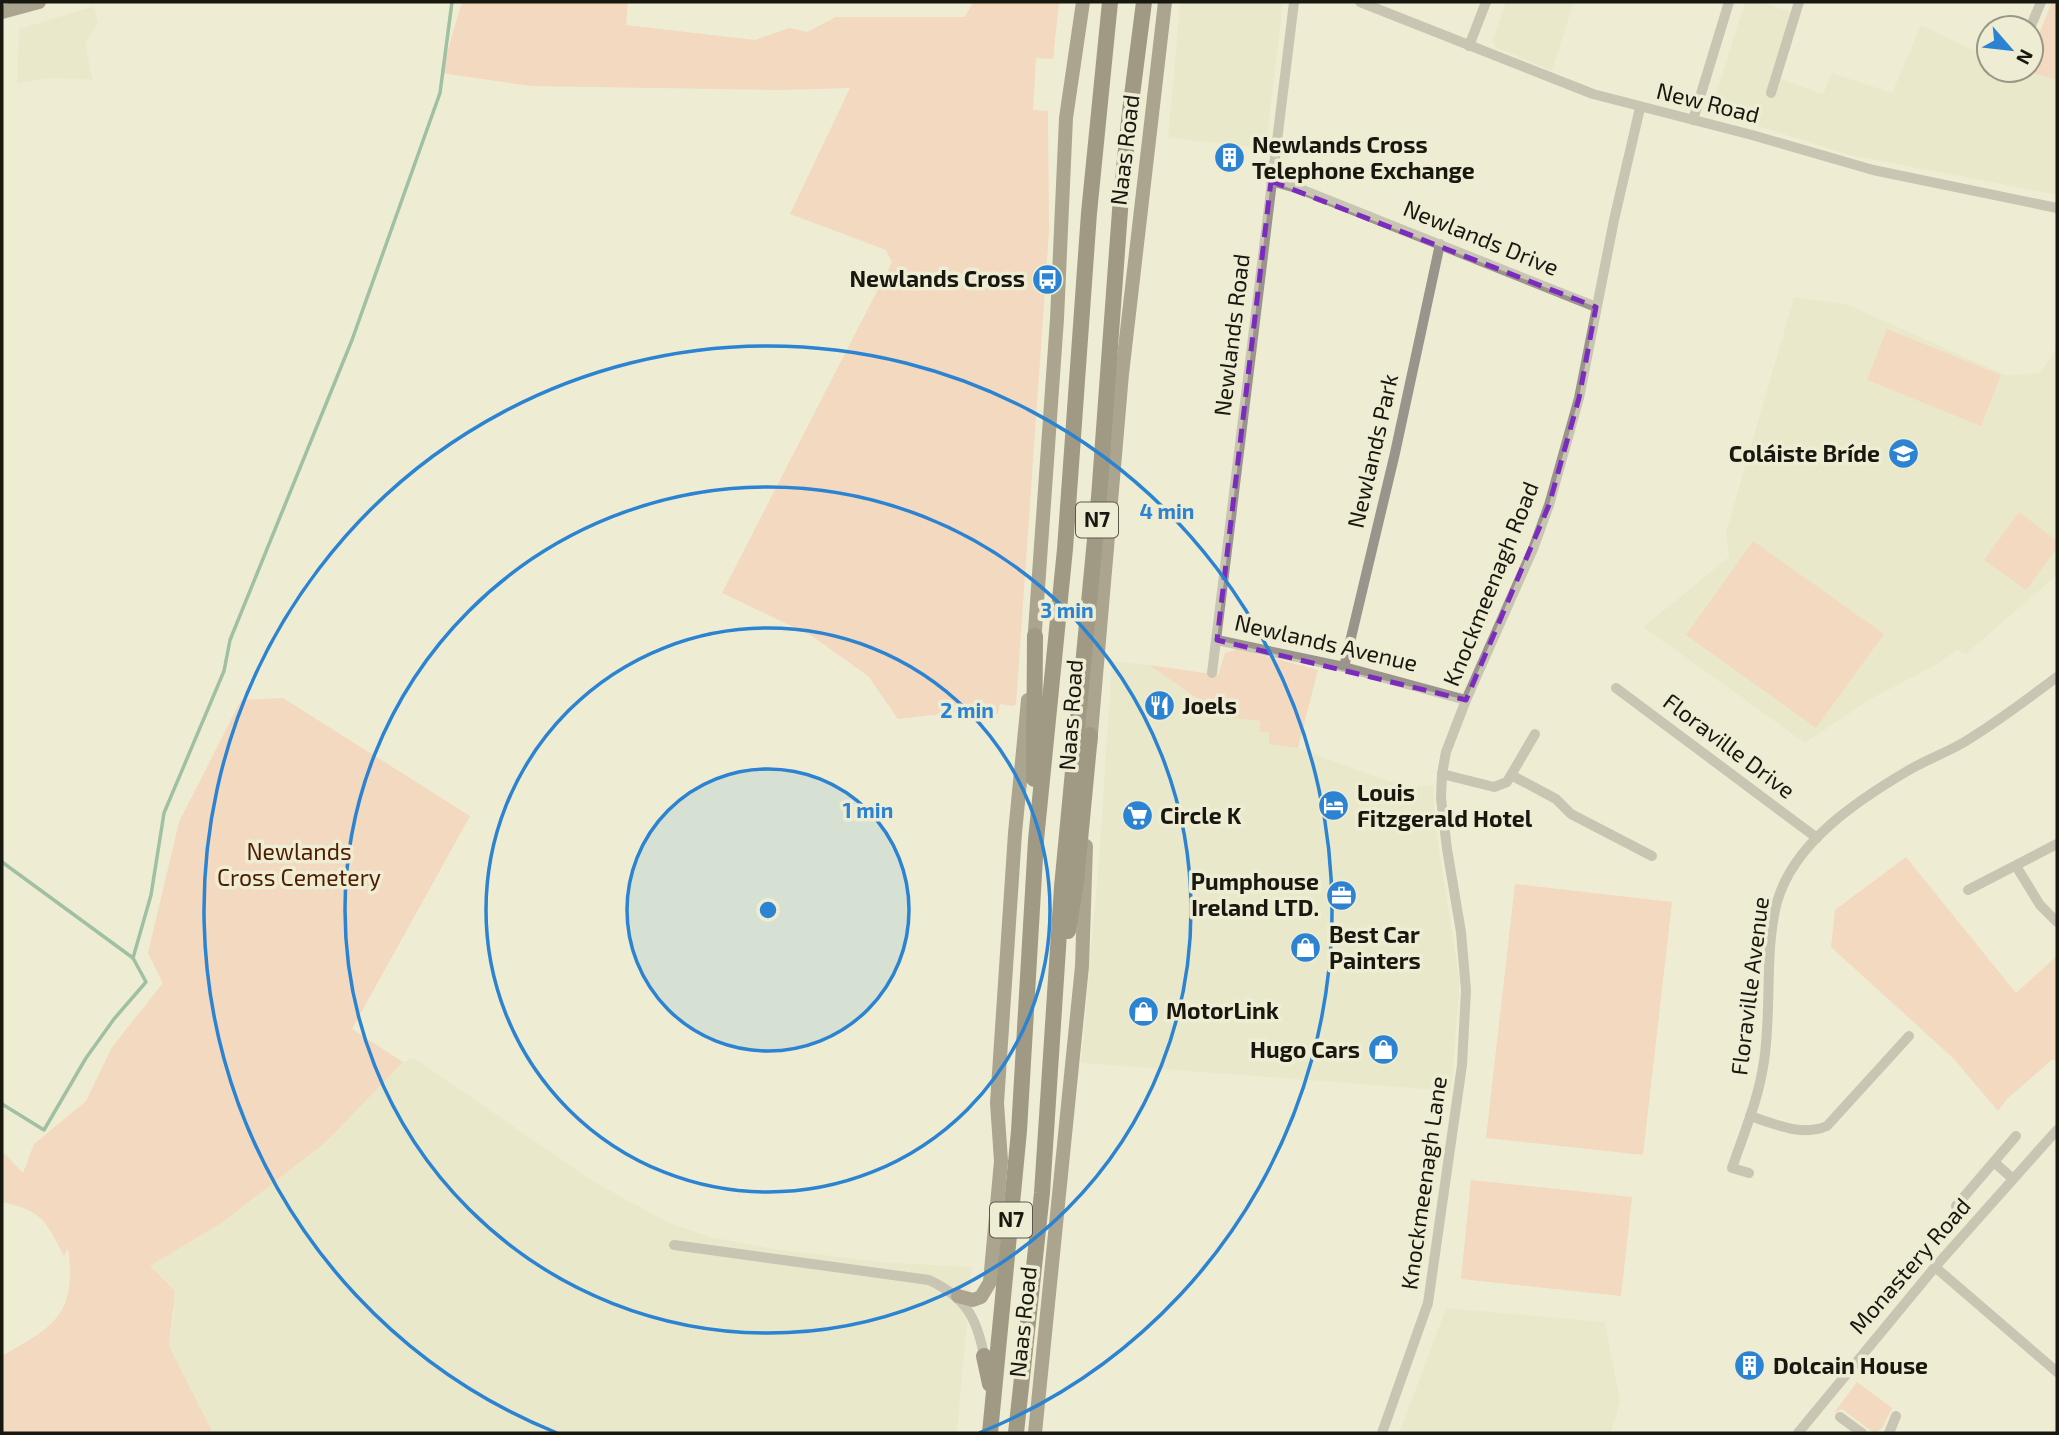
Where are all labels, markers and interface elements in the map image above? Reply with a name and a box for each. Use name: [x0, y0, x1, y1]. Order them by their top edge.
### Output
north arrow: [1975, 14, 2045, 84]
text: N: [2012, 46, 2039, 69]
street label: New Road: [1654, 76, 1763, 128]
street label: Naas Road: [1103, 93, 1145, 207]
place label: Newlands Cross Telephone Exchange: [1252, 130, 1475, 184]
building icon: Newlands Cross Telephone Exchange: [1212, 141, 1246, 175]
street label: Newlands Drive: [1400, 193, 1563, 281]
street label: Newlands Road: [1207, 252, 1255, 418]
bus stop icon: Newlands Cross: [1031, 262, 1065, 296]
place label: Newlands Cross: [849, 264, 1025, 292]
street label: Newlands Park: [1341, 371, 1403, 531]
school or university icon: Coláiste Bríde: [1886, 437, 1920, 471]
place label: Coláiste Bríde: [1729, 439, 1880, 467]
street label: Knockmeenagh Road: [1436, 477, 1544, 690]
text: 4 min: [1140, 498, 1194, 523]
road number: N7: [1076, 503, 1118, 538]
text: 3 min: [1040, 597, 1094, 622]
street label: Newlands Avenue: [1232, 607, 1420, 677]
street label: Naas Road: [1052, 658, 1088, 771]
street label: Floraville Drive: [1658, 687, 1801, 804]
restaurant icon: Joels: [1142, 689, 1176, 723]
place label: Joels: [1182, 691, 1237, 719]
text: 2 min: [940, 697, 994, 722]
place label: Louis Fitzgerald Hotel: [1357, 778, 1533, 832]
hotel icon: Louis Fitzgerald Hotel: [1317, 789, 1351, 823]
text: 1 min: [843, 797, 893, 822]
supermarket icon: Circle K: [1120, 799, 1154, 833]
place label: Circle K: [1160, 801, 1242, 829]
park label: Newlands Cross Cemetery: [217, 837, 381, 891]
place label: Pumphouse Ireland LTD.: [1191, 867, 1319, 921]
office icon: Pumphouse Ireland LTD.: [1325, 878, 1359, 912]
street label: Floraville Avenue: [1724, 895, 1774, 1077]
centre of rings: [756, 898, 780, 922]
place label: Best Car Painters: [1329, 920, 1421, 974]
shop icon: Best Car Painters: [1289, 931, 1323, 965]
shop icon: MotorLink: [1126, 994, 1160, 1028]
place label: MotorLink: [1166, 996, 1279, 1024]
shop icon: Hugo Cars: [1366, 1033, 1400, 1067]
place label: Hugo Cars: [1250, 1035, 1360, 1063]
street label: Knockmeenagh Lane: [1394, 1074, 1452, 1291]
street label: Monastery Road: [1843, 1192, 1976, 1339]
road number: N7: [990, 1202, 1032, 1238]
street label: Naas Road: [1002, 1265, 1042, 1379]
building icon: Dolcain House: [1733, 1349, 1767, 1383]
place label: Dolcain House: [1773, 1351, 1928, 1379]

